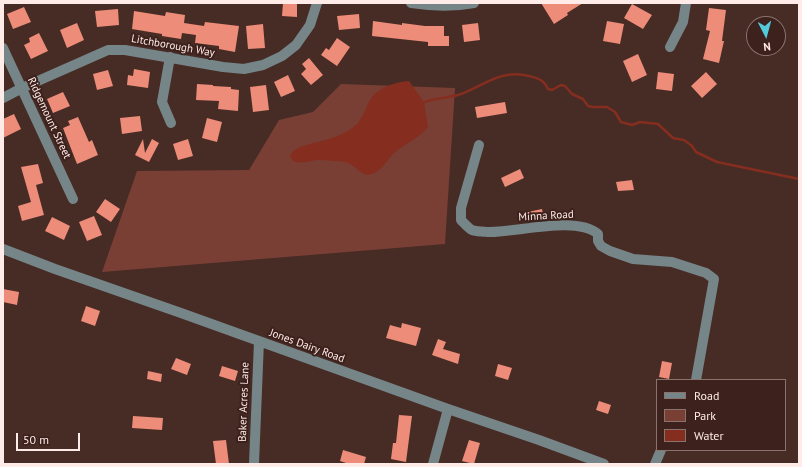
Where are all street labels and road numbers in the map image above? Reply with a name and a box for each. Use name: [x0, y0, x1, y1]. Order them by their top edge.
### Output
street label: Litchborough Way: [130, 32, 216, 60]
street label: Ridgemount Street: [24, 75, 74, 161]
street label: Minna Road: [518, 208, 574, 224]
street label: Jones Dairy Road: [268, 326, 346, 366]
street label: Baker Acres Lane: [236, 362, 252, 442]

